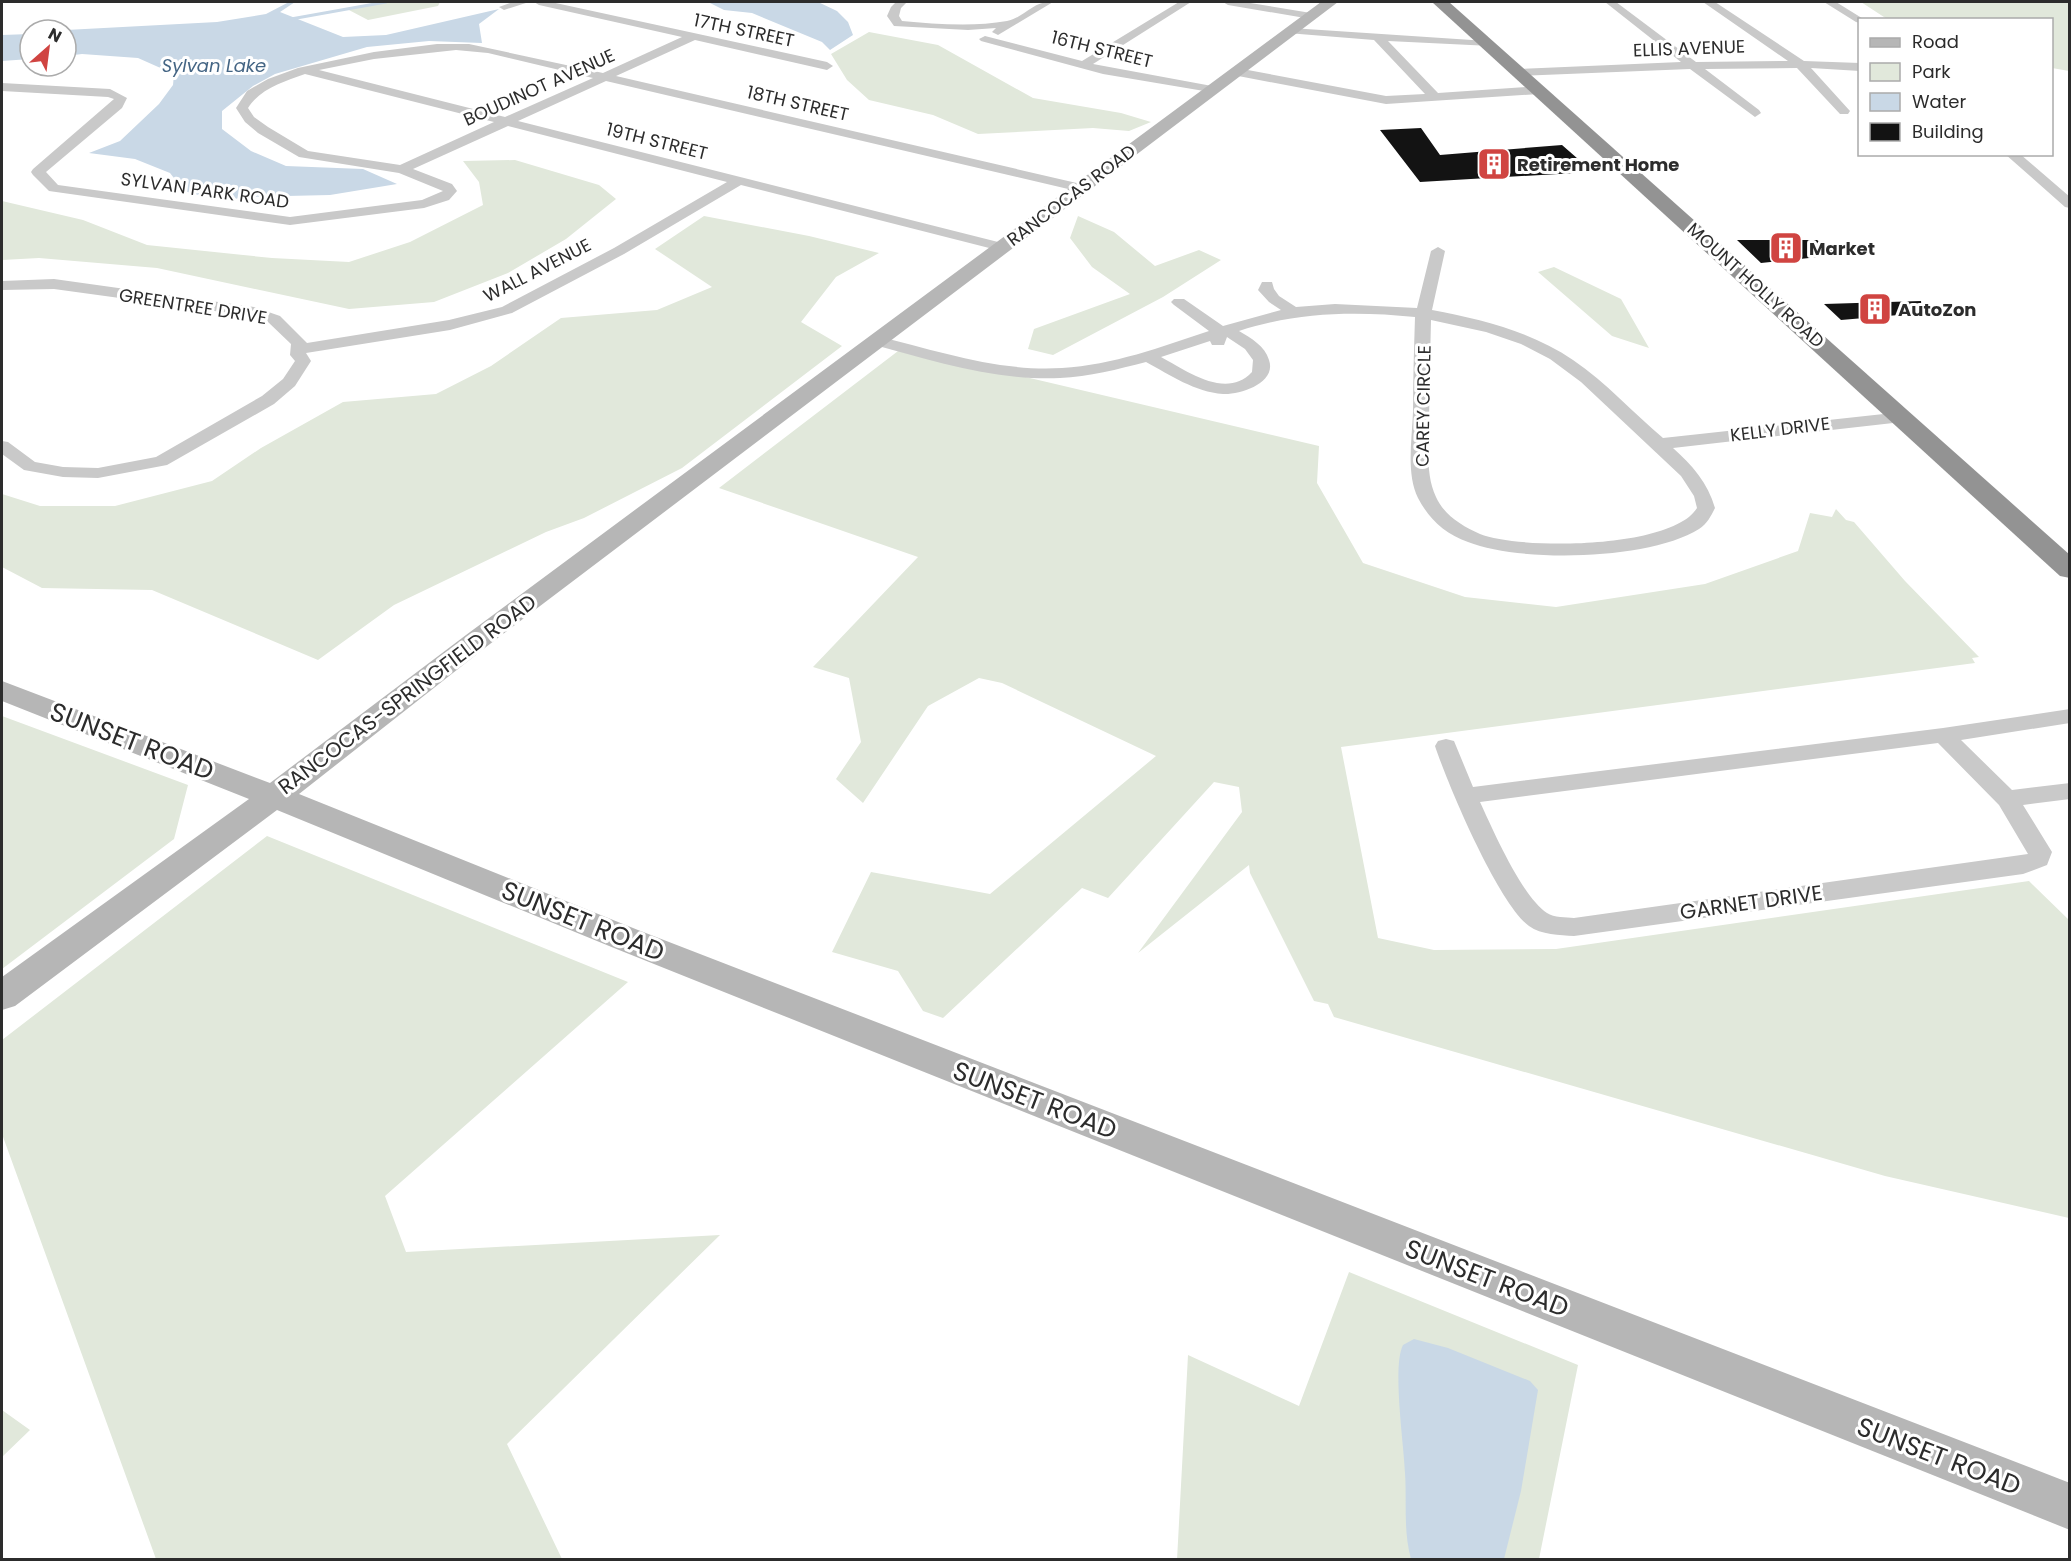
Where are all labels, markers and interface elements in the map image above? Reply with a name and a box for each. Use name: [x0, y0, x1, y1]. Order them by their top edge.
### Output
street label: 17TH STREET: [691, 7, 797, 53]
north arrow: [18, 18, 78, 78]
legend: [1858, 18, 2053, 156]
text: N: [44, 22, 66, 48]
street label: 16TH STREET: [1049, 24, 1156, 74]
text: Road: [1912, 29, 1959, 54]
street label: ELLIS AVENUE: [1633, 34, 1745, 62]
street label: BOUDINOT AVENUE: [459, 42, 619, 132]
water label: Sylvan Lake: [162, 53, 266, 78]
text: Park: [1912, 59, 1951, 84]
street label: 18TH STREET: [745, 79, 852, 127]
text: Water: [1912, 89, 1966, 114]
street label: 19TH STREET: [604, 116, 711, 166]
text: Building: [1912, 119, 1984, 144]
street label: RANCOCAS ROAD: [1002, 138, 1140, 252]
building icon: Retirement Home: [1476, 146, 1512, 182]
place label: Retirement Home: [1517, 152, 1679, 177]
street label: SYLVAN PARK ROAD: [119, 166, 291, 214]
street label: MOUNT HOLLY ROAD: [1682, 217, 1830, 353]
building icon: Market: [1768, 230, 1804, 266]
street label: WALL AVENUE: [479, 232, 595, 308]
place label: Market: [1809, 236, 1875, 261]
street label: GREENTREE DRIVE: [117, 282, 269, 330]
building icon: AutoZon: [1857, 291, 1893, 327]
place label: AutoZon: [1898, 297, 1977, 322]
street label: CAREY CIRCLE: [1409, 345, 1437, 467]
street label: KELLY DRIVE: [1729, 410, 1831, 448]
street label: RANCOCAS-SPRINGFIELD ROAD: [272, 587, 542, 801]
street label: SUNSET ROAD: [45, 693, 219, 789]
street label: SUNSET ROAD: [496, 872, 670, 970]
street label: GARNET DRIVE: [1678, 878, 1824, 926]
street label: SUNSET ROAD: [948, 1052, 1122, 1148]
street label: SUNSET ROAD: [1400, 1230, 1574, 1326]
street label: SUNSET ROAD: [1852, 1408, 2026, 1504]

